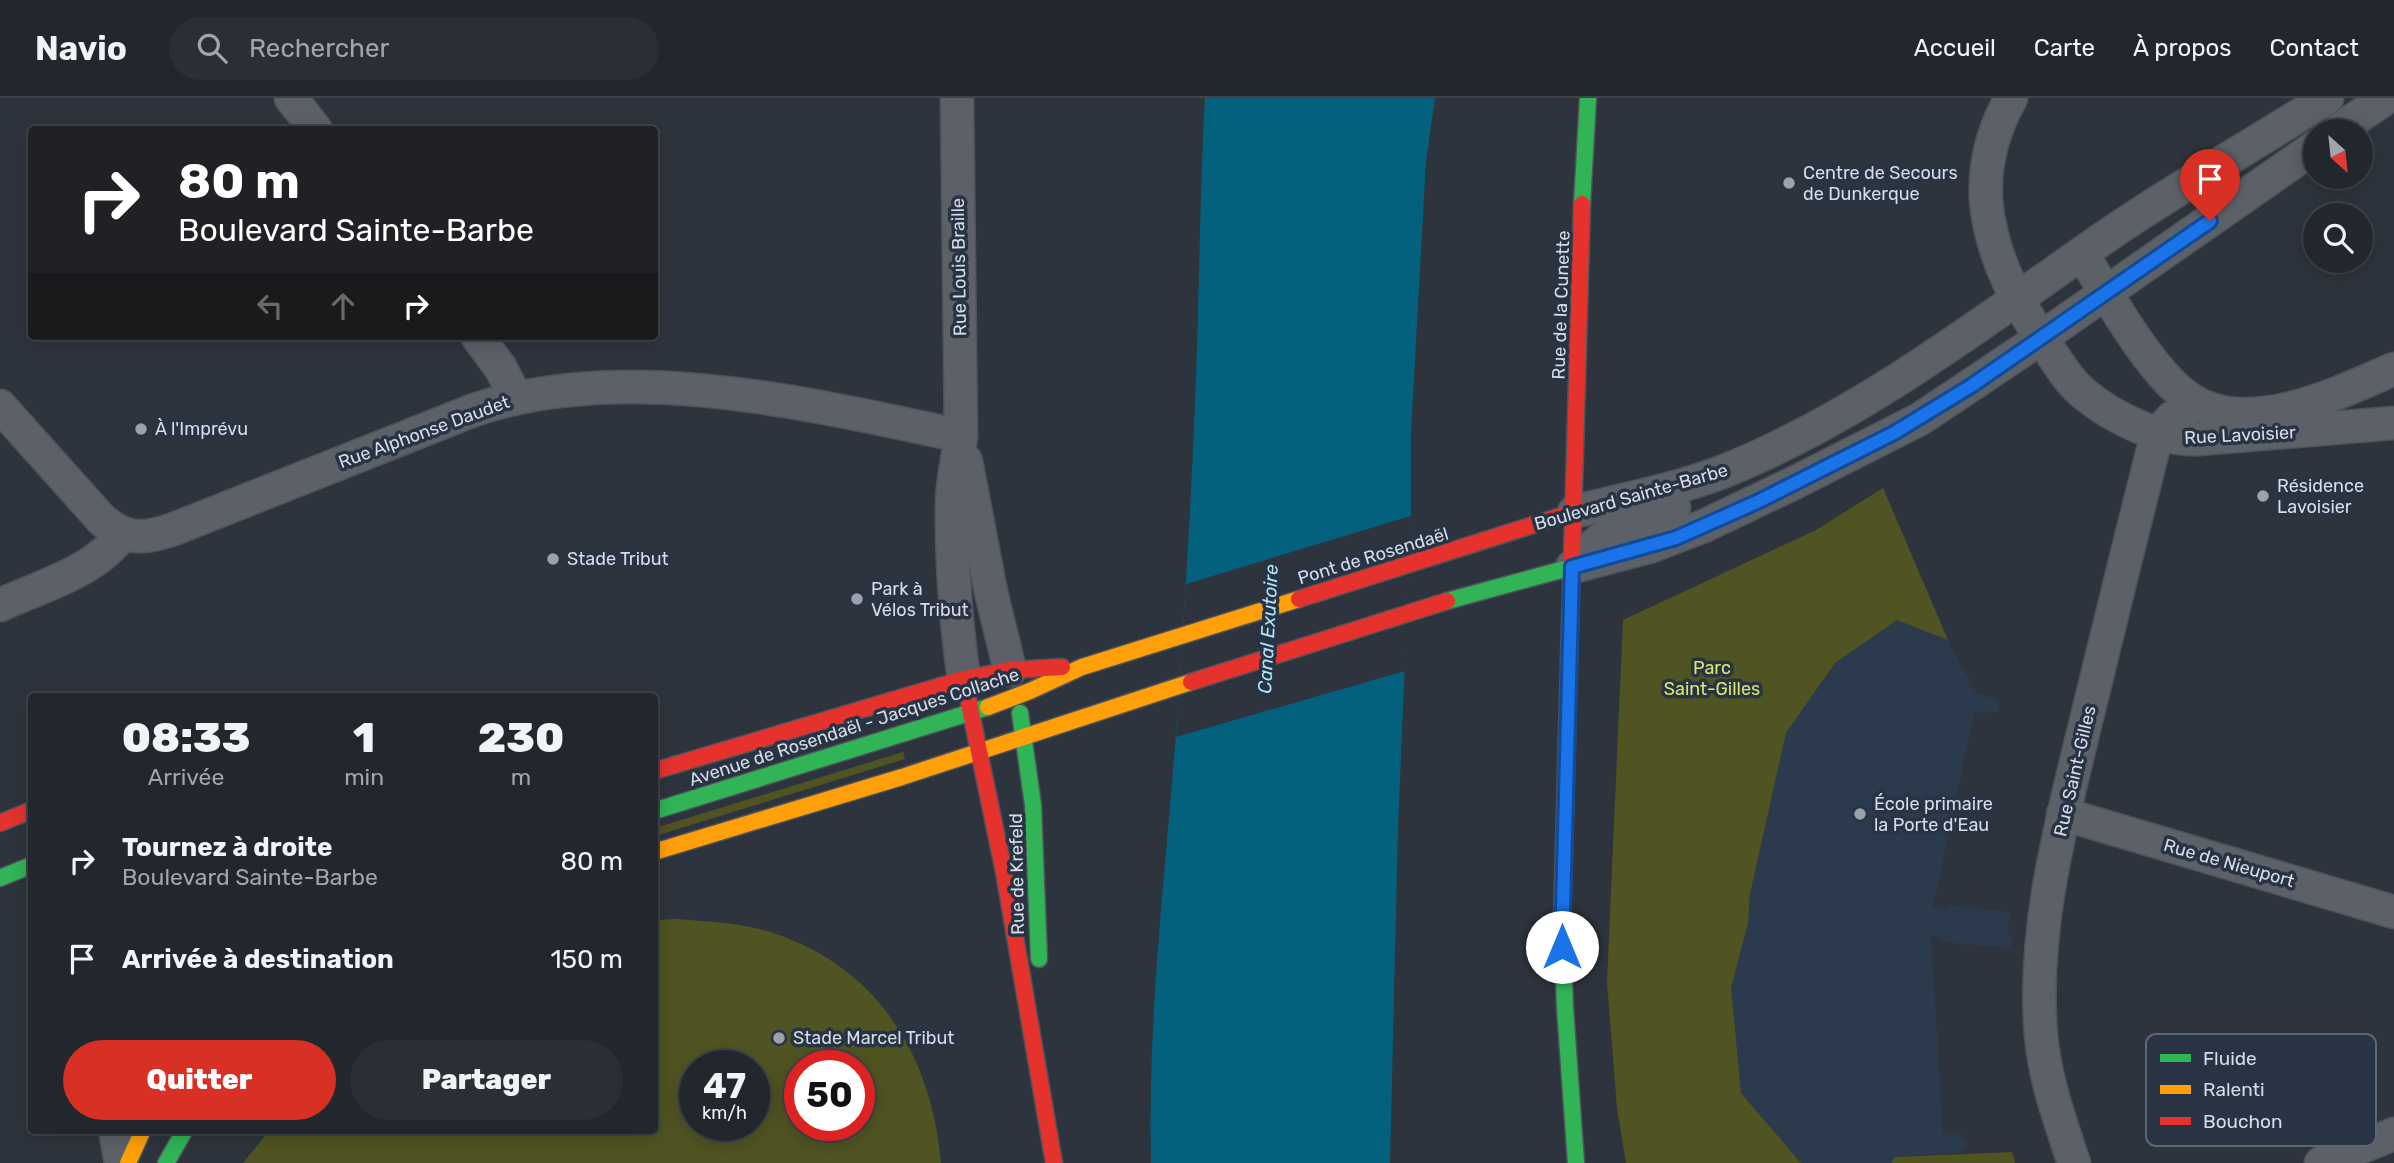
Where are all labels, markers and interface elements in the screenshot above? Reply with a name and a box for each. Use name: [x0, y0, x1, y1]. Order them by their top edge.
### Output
search box: [169, 17, 659, 80]
text: Navio: [35, 29, 127, 68]
icon: search: [193, 29, 231, 67]
text: Rechercher: [249, 33, 389, 64]
text: Accueil: [1914, 34, 1996, 62]
text: Carte: [2034, 34, 2095, 62]
text: À propos: [2133, 34, 2232, 62]
text: Contact: [2270, 34, 2359, 62]
north arrow: [2303, 119, 2373, 189]
map controls: [2303, 119, 2373, 273]
pin: [2180, 149, 2240, 221]
text: 80 m: [178, 152, 300, 210]
icon: right: [63, 154, 154, 245]
icon: arrive: [2191, 160, 2229, 198]
place label: Centre de Secours de Dunkerque: [1803, 162, 1958, 205]
marker: Centre de Secours de Dunkerque: [1781, 175, 1797, 191]
street label: Rue Louis Braille: [947, 198, 971, 336]
button: search: [2303, 203, 2373, 273]
text: Boulevard Sainte-Barbe: [178, 211, 534, 249]
street label: Rue de la Cunette: [1547, 230, 1575, 380]
icon: left: [251, 287, 289, 325]
icon: ahead: [324, 287, 362, 325]
icon: right: [397, 287, 435, 325]
street label: Rue Alphonse Daudet: [335, 391, 513, 473]
place label: À l'Imprévu: [155, 418, 248, 440]
marker: À l'Imprévu: [133, 421, 149, 437]
street label: Rue Lavoisier: [2184, 421, 2297, 449]
street label: Boulevard Sainte-Barbe: [1532, 459, 1730, 535]
place label: Résidence Lavoisier: [2277, 475, 2364, 518]
marker: Résidence Lavoisier: [2255, 488, 2271, 504]
street label: Pont de Rosendaël: [1295, 523, 1451, 589]
place label: Stade Tribut: [567, 548, 669, 570]
marker: Stade Tribut: [545, 551, 561, 567]
water label: Canal Exutoire: [1253, 563, 1283, 694]
place label: Park à Vélos Tribut: [871, 578, 969, 621]
marker: Park à Vélos Tribut: [849, 591, 865, 607]
park label: Parc Saint-Gilles: [1664, 657, 1760, 700]
street label: Avenue de Rosendaël - Jacques Collache: [686, 663, 1022, 791]
street label: Rue Saint-Gilles: [2049, 703, 2101, 839]
text: 08:33: [122, 713, 251, 763]
text: 1: [353, 713, 375, 763]
text: 230: [478, 713, 564, 763]
text: Arrivée: [148, 763, 224, 791]
text: min: [344, 763, 384, 791]
text: m: [511, 763, 531, 791]
place label: École primaire la Porte d'Eau: [1874, 793, 1993, 836]
marker: École primaire la Porte d'Eau: [1852, 806, 1868, 822]
street label: Rue de Krefeld: [1005, 813, 1029, 935]
text: Tournez à droite: [122, 832, 332, 863]
street label: Rue de Nieuport: [2161, 834, 2297, 892]
icon: right: [63, 842, 101, 880]
text: 80 m: [560, 846, 623, 877]
text: Boulevard Sainte-Barbe: [122, 863, 378, 891]
position arrow: [1525, 910, 1599, 984]
icon: arrive: [63, 940, 101, 978]
text: Arrivée à destination: [122, 944, 394, 975]
text: 150 m: [550, 944, 623, 975]
place label: Stade Marcel Tribut: [793, 1027, 954, 1049]
marker: Stade Marcel Tribut: [771, 1030, 787, 1046]
legend: [2146, 1034, 2376, 1146]
button: Quitter: [63, 1040, 336, 1120]
button: Partager: [350, 1040, 623, 1120]
text: Fluide: [2203, 1047, 2257, 1070]
speed limit sign: 50: [784, 1050, 875, 1141]
text: 47: [703, 1065, 746, 1107]
text: Ralenti: [2203, 1078, 2265, 1101]
text: km/h: [702, 1102, 747, 1124]
text: Bouchon: [2203, 1110, 2283, 1133]

